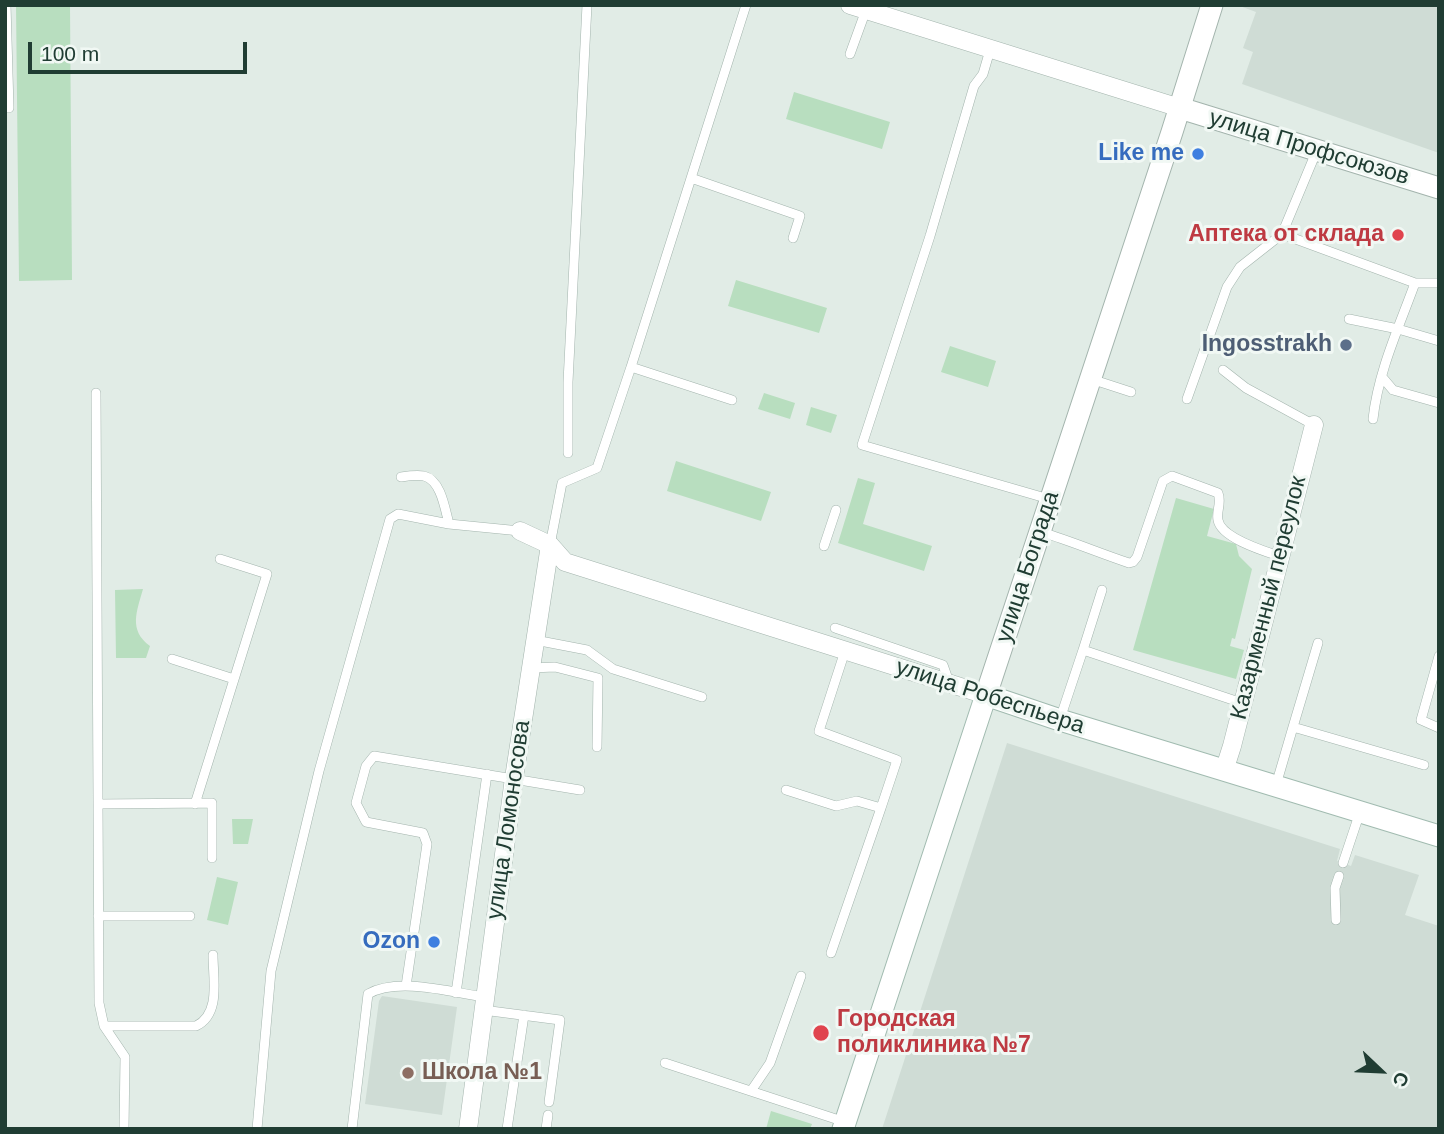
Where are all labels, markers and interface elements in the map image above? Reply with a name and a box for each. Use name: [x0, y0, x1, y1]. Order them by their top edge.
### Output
scale bar: [32, 28, 250, 72]
text: 100 m: [41, 42, 99, 65]
street label: улица Профсоюзов: [1206, 104, 1412, 192]
place label: Like me: [1098, 140, 1184, 168]
marker: Like me: [1190, 146, 1206, 162]
place label: Аптека от склада: [1188, 221, 1384, 249]
marker: Аптека от склада: [1390, 227, 1406, 243]
place label: Ingosstrakh: [1202, 331, 1332, 359]
marker: Ingosstrakh: [1338, 337, 1354, 353]
street label: Казарменный переулок: [1225, 473, 1313, 723]
street label: улица Бограда: [991, 488, 1065, 646]
street label: улица Робеспьера: [892, 653, 1088, 741]
street label: улица Ломоносова: [481, 719, 537, 921]
place label: Ozon: [363, 928, 420, 956]
marker: Ozon: [426, 934, 442, 950]
place label: Городская поликлиника №7: [837, 1006, 1031, 1060]
marker: Городская поликлиника №7: [811, 1023, 831, 1043]
north arrow: [1346, 1036, 1416, 1106]
place label: Школа №1: [422, 1059, 542, 1087]
marker: Школа №1: [400, 1065, 416, 1081]
text: С: [1388, 1069, 1413, 1090]

